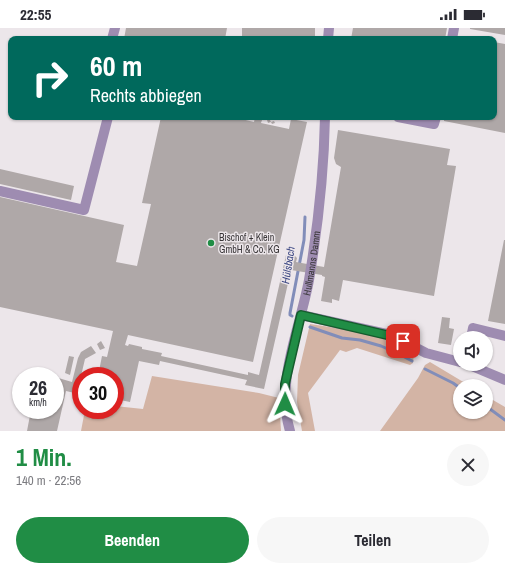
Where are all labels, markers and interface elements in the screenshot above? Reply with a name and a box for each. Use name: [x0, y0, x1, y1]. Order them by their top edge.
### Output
text: 22:55: [20, 4, 51, 25]
text: 60 m: [90, 47, 142, 85]
icon: right: [24, 52, 76, 104]
text: Rechts abbiegen: [90, 83, 202, 108]
street label: Hullmanns Damm: [299, 230, 323, 297]
place label: Bischof + Klein GmbH & Co. KG: [219, 231, 280, 256]
marker: Bischof + Klein GmbH & Co. KG: [206, 238, 216, 248]
water label: Hülsbach: [278, 245, 298, 285]
pin: [386, 324, 420, 358]
icon: arrive: [392, 330, 414, 352]
map controls: [453, 331, 493, 419]
button: sound: [453, 331, 493, 371]
speed limit sign: 30: [72, 367, 124, 419]
text: 26: [29, 374, 47, 401]
button: layers: [453, 379, 493, 419]
position arrow: [264, 383, 306, 425]
text: km/h: [29, 396, 47, 409]
text: 1 Min.: [16, 441, 72, 473]
button: close: [447, 444, 489, 486]
text: 140 m · 22:56: [16, 472, 81, 489]
button: Beenden: [16, 517, 249, 563]
button: Teilen: [257, 517, 489, 563]

